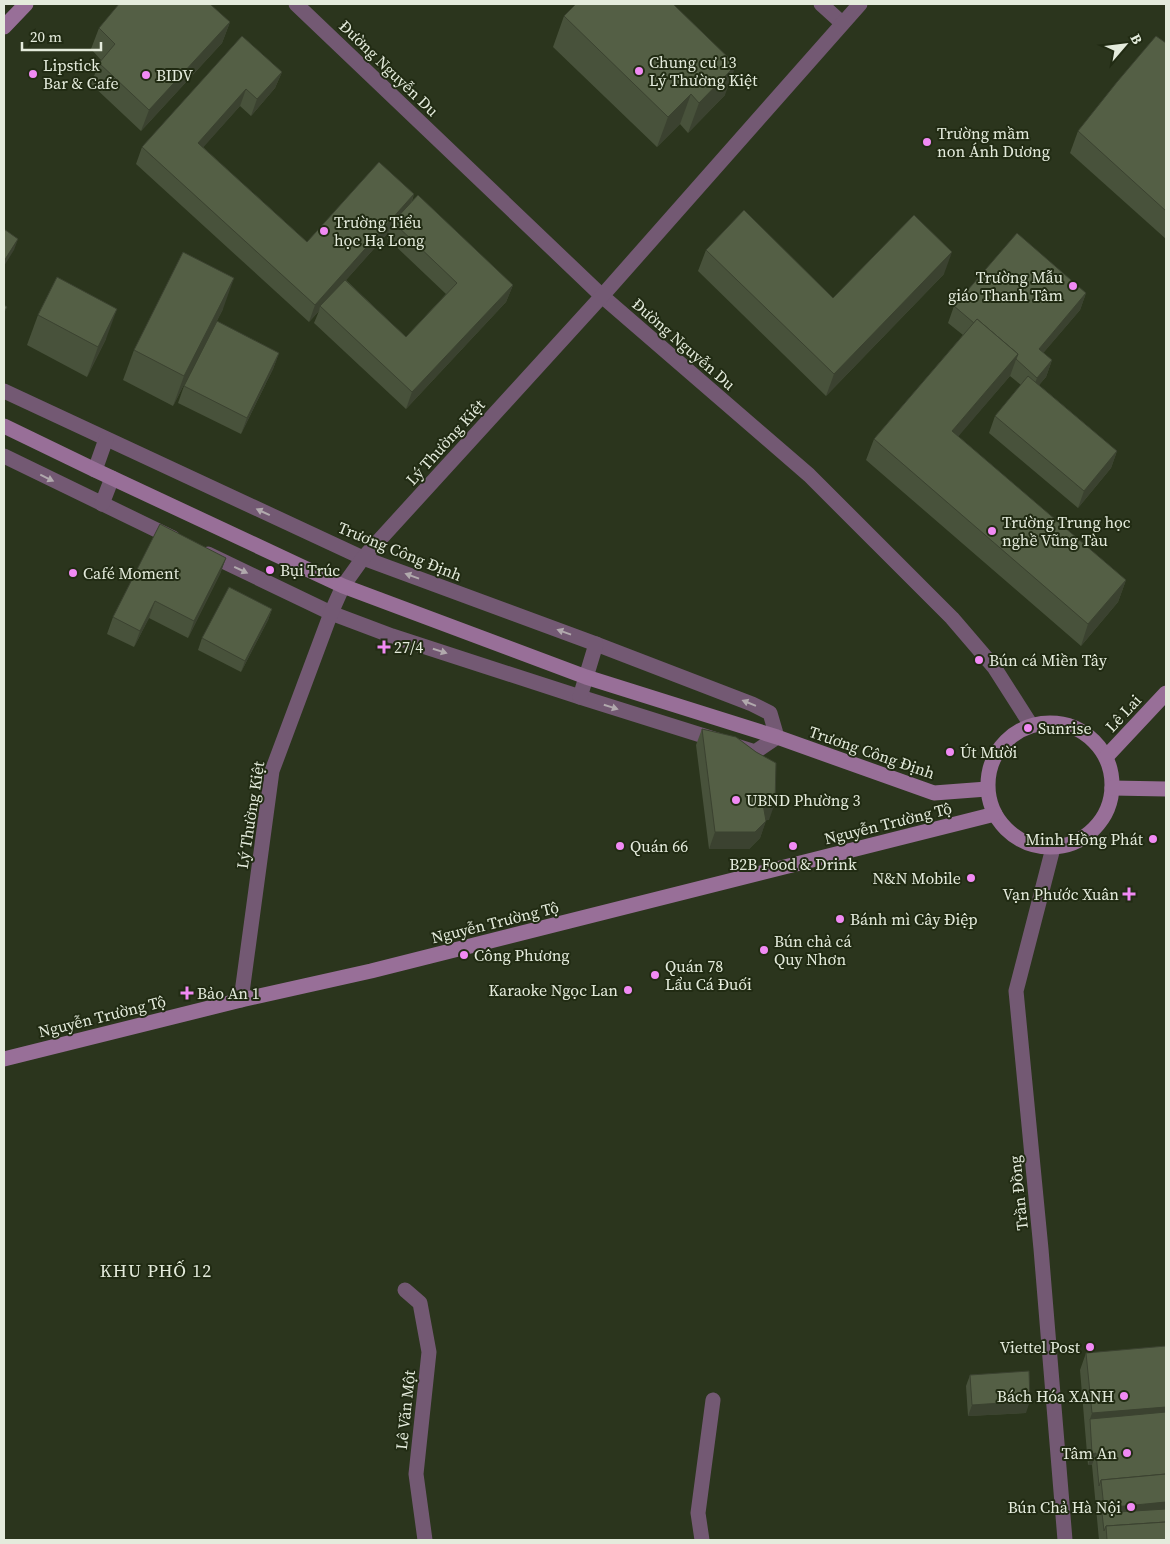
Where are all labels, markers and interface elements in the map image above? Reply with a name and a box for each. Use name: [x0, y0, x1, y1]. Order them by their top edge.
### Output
street label: Đường Nguyễn Du: [335, 15, 443, 121]
scale bar: [22, 20, 101, 52]
north arrow: [1100, 20, 1150, 70]
text: 20 m: [30, 26, 62, 47]
text: B: [1126, 30, 1147, 48]
place label: Chung cư 13 Lý Thường Kiệt: [649, 51, 758, 91]
place label: Lipstick Bar & Cafe: [43, 54, 119, 94]
place label: BIDV: [156, 64, 193, 86]
marker: Chung cư 13 Lý Thường Kiệt: [633, 65, 645, 77]
marker: Lipstick Bar & Cafe: [27, 68, 39, 80]
marker: BIDV: [140, 69, 152, 81]
place label: Trường mầm non Ánh Dương: [937, 122, 1050, 162]
marker: Trường mầm non Ánh Dương: [921, 136, 933, 148]
place label: Trường Tiểu học Hạ Long: [334, 211, 424, 251]
marker: Trường Tiểu học Hạ Long: [318, 225, 330, 237]
place label: Trường Mẫu giáo Thanh Tâm: [948, 266, 1063, 306]
marker: Trường Mẫu giáo Thanh Tâm: [1067, 280, 1079, 292]
street label: Đường Nguyễn Du: [628, 293, 740, 395]
street label: Lý Thường Kiệt: [401, 394, 490, 490]
one-way arrow: [40, 474, 54, 482]
one-way arrow: [256, 507, 270, 515]
place label: Trường Trung học nghề Vũng Tàu: [1002, 511, 1131, 551]
street label: Trương Công Định: [335, 516, 466, 586]
marker: Trường Trung học nghề Vũng Tàu: [986, 525, 998, 537]
place label: Bụi Trúc: [280, 559, 340, 581]
place label: Café Moment: [83, 562, 180, 584]
marker: Bụi Trúc: [264, 564, 276, 576]
marker: Café Moment: [67, 567, 79, 579]
one-way arrow: [234, 567, 248, 575]
one-way arrow: [404, 572, 419, 580]
one-way arrow: [556, 628, 571, 636]
place label: 27/4: [394, 636, 423, 658]
marker: 27/4: [378, 641, 390, 653]
one-way arrow: [433, 648, 448, 656]
place label: Bún cá Miền Tây: [989, 649, 1108, 671]
marker: Bún cá Miền Tây: [973, 654, 985, 666]
street label: Lê Lai: [1100, 689, 1146, 737]
one-way arrow: [741, 699, 756, 707]
one-way arrow: [604, 704, 619, 711]
place label: Sunrise: [1038, 717, 1092, 739]
street label: Trương Công Định: [806, 720, 938, 784]
marker: Sunrise: [1022, 722, 1034, 734]
place label: Út Mười: [960, 741, 1017, 763]
marker: Út Mười: [944, 746, 956, 758]
street label: Lý Thường Kiệt: [231, 759, 269, 870]
place label: UBND Phường 3: [746, 789, 861, 811]
marker: UBND Phường 3: [730, 794, 742, 806]
street label: Nguyễn Trường Tộ: [822, 796, 954, 849]
place label: Minh Hồng Phát: [1026, 828, 1144, 850]
marker: Minh Hồng Phát: [1147, 833, 1159, 845]
place label: Quán 66: [630, 835, 688, 857]
marker: Quán 66: [614, 840, 626, 852]
marker: B2B Food & Drink: [787, 840, 799, 852]
place label: B2B Food & Drink: [729, 853, 857, 875]
place label: N&N Mobile: [873, 867, 961, 889]
marker: N&N Mobile: [965, 872, 977, 884]
place label: Vạn Phước Xuân: [1003, 883, 1119, 905]
marker: Vạn Phước Xuân: [1123, 888, 1135, 900]
street label: Nguyễn Trường Tộ: [429, 895, 561, 948]
place label: Bánh mì Cây Điệp: [850, 908, 978, 930]
marker: Bánh mì Cây Điệp: [834, 913, 846, 925]
place label: Bún chả cá Quy Nhơn: [774, 930, 852, 970]
place label: Công Phương: [474, 944, 570, 966]
marker: Bún chả cá Quy Nhơn: [758, 944, 770, 956]
marker: Công Phương: [458, 949, 470, 961]
place label: Quán 78 Lẩu Cá Đuối: [665, 955, 752, 995]
marker: Quán 78 Lẩu Cá Đuối: [649, 969, 661, 981]
place label: Karaoke Ngọc Lan: [489, 979, 618, 1001]
place label: Bảo An 1: [197, 982, 260, 1004]
marker: Karaoke Ngọc Lan: [622, 984, 634, 996]
marker: Bảo An 1: [181, 987, 193, 999]
street label: Nguyễn Trường Tộ: [36, 989, 168, 1042]
street label: Trần Đồng: [1003, 1154, 1033, 1232]
district label: KHU PHỐ 12: [100, 1258, 212, 1283]
place label: Viettel Post: [1000, 1336, 1081, 1358]
marker: Viettel Post: [1084, 1341, 1096, 1353]
street label: Lê Văn Một: [390, 1368, 420, 1451]
place label: Bách Hóa XANH: [997, 1385, 1114, 1407]
marker: Bách Hóa XANH: [1118, 1390, 1130, 1402]
place label: Tâm An: [1061, 1442, 1117, 1464]
marker: Tâm An: [1121, 1447, 1133, 1459]
place label: Bún Chả Hà Nội: [1008, 1496, 1121, 1518]
marker: Bún Chả Hà Nội: [1125, 1501, 1137, 1513]

